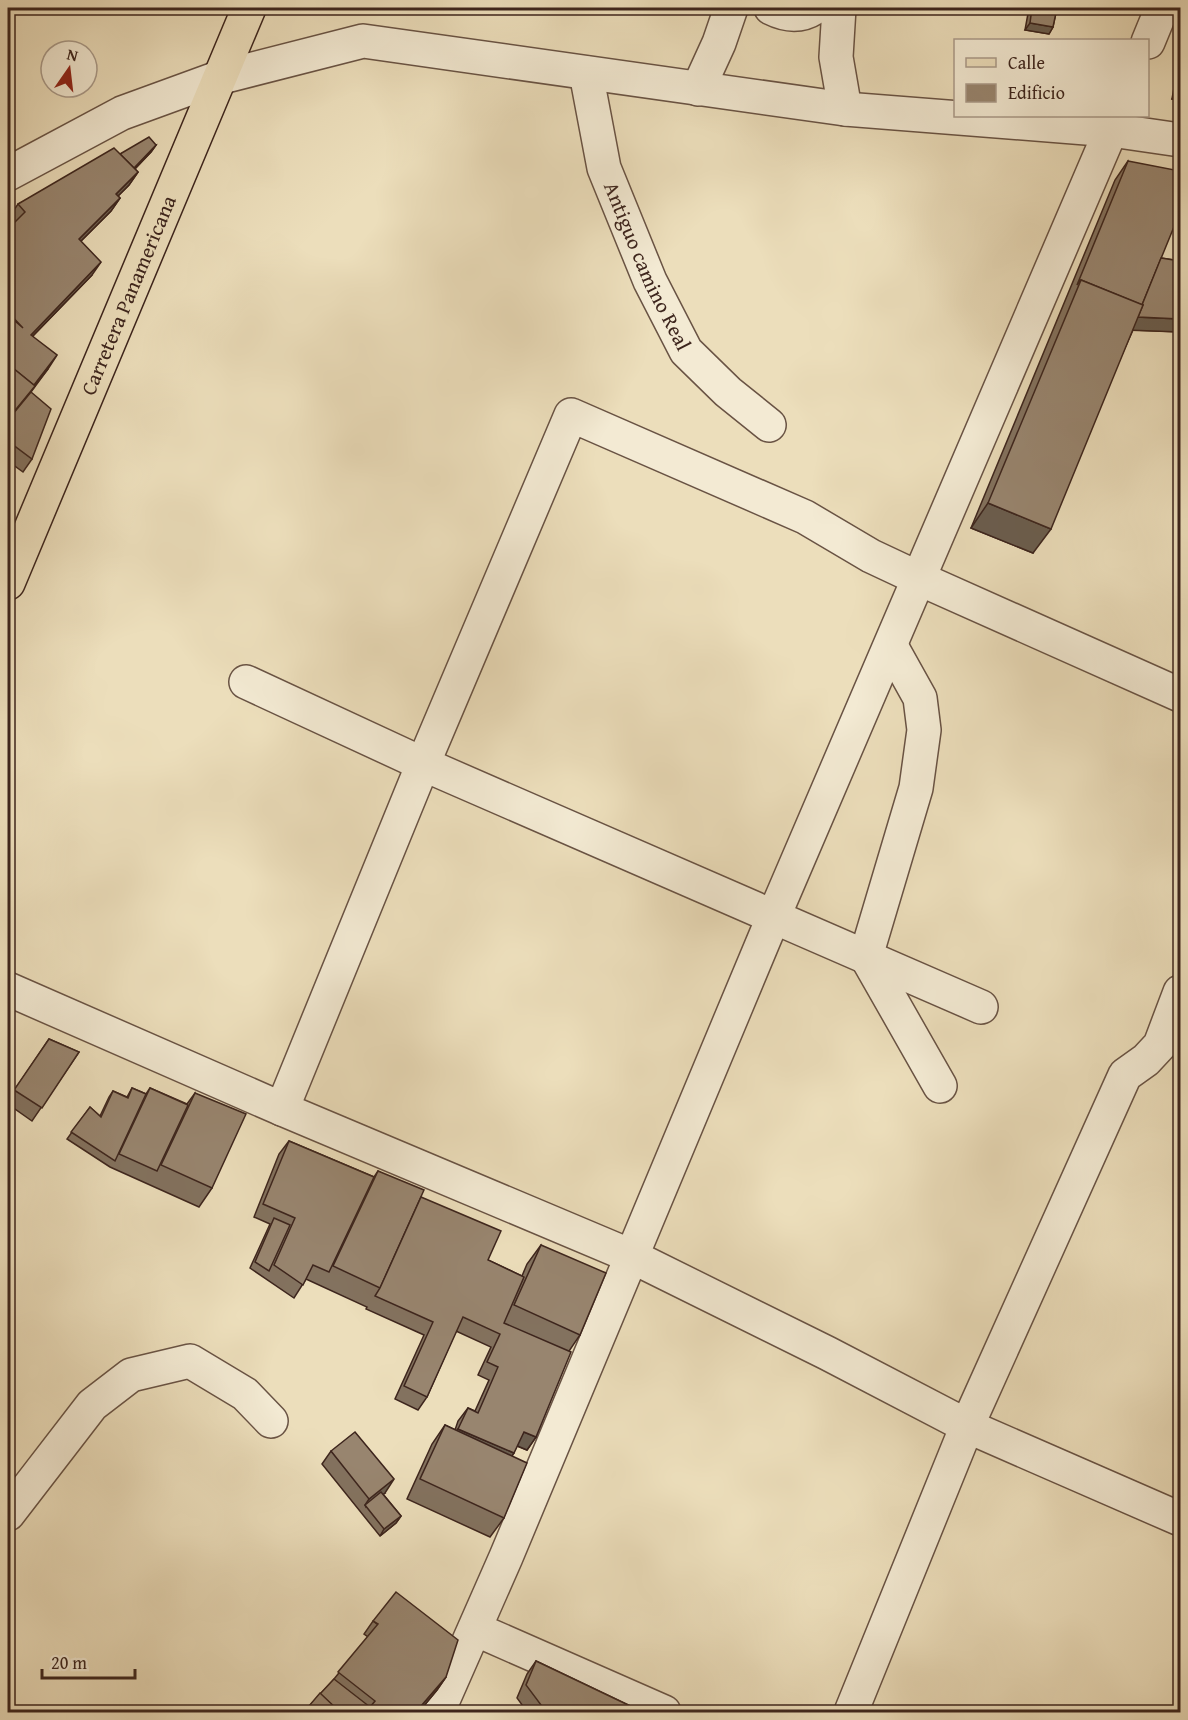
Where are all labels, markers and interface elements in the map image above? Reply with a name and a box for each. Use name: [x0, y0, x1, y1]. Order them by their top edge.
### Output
north arrow: [39, 39, 99, 99]
legend: [954, 39, 1149, 117]
text: N: [65, 42, 81, 67]
text: Calle: [1008, 49, 1045, 76]
text: Edificio: [1008, 79, 1065, 106]
street label: Antiguo camino Real: [596, 177, 699, 356]
street label: Carretera Panamericana: [72, 190, 184, 400]
scale bar: [42, 1642, 135, 1680]
text: 20 m: [51, 1649, 87, 1676]

